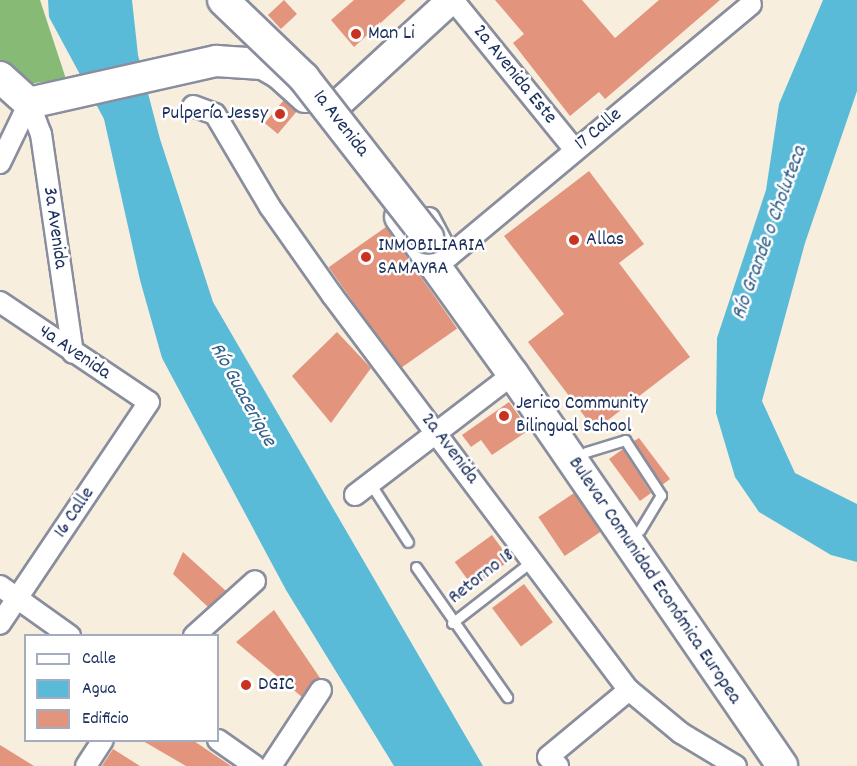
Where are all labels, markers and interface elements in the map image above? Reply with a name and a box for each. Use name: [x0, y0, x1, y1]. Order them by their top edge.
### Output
street label: 2a Avenida Este: [467, 21, 561, 129]
place label: Man Li: [368, 22, 415, 46]
marker: Man Li: [349, 27, 363, 41]
street label: 1a Avenida: [307, 86, 373, 162]
place label: Pulpería Jessy: [161, 102, 268, 126]
street label: 17 Calle: [571, 103, 627, 157]
marker: Pulpería Jessy: [273, 107, 287, 121]
water label: Río Grande o Choluteca: [727, 143, 813, 323]
street label: 3a Avenida: [36, 185, 72, 271]
place label: Allas: [586, 228, 624, 252]
marker: Allas: [567, 233, 581, 247]
place label: INMOBILIARIA SAMAYRA: [378, 234, 485, 281]
marker: INMOBILIARIA SAMAYRA: [359, 250, 373, 264]
street label: 4a Avenida: [33, 320, 115, 386]
water label: Río Guacerique: [203, 339, 281, 451]
place label: Jerico Community Bilingual School: [516, 392, 648, 439]
street label: 2a Avenida: [415, 409, 483, 489]
marker: Jerico Community Bilingual School: [497, 409, 511, 423]
street label: Bulevar Comunidad Económica Europea: [562, 453, 746, 709]
street label: 16 Calle: [49, 483, 101, 543]
street label: Retorno 18: [444, 544, 520, 610]
legend: [24, 634, 219, 742]
text: Calle: [82, 647, 116, 672]
place label: DGIC: [258, 673, 294, 697]
text: Agua: [82, 677, 116, 702]
marker: DGIC: [239, 678, 253, 692]
text: Edificio: [82, 707, 129, 732]

